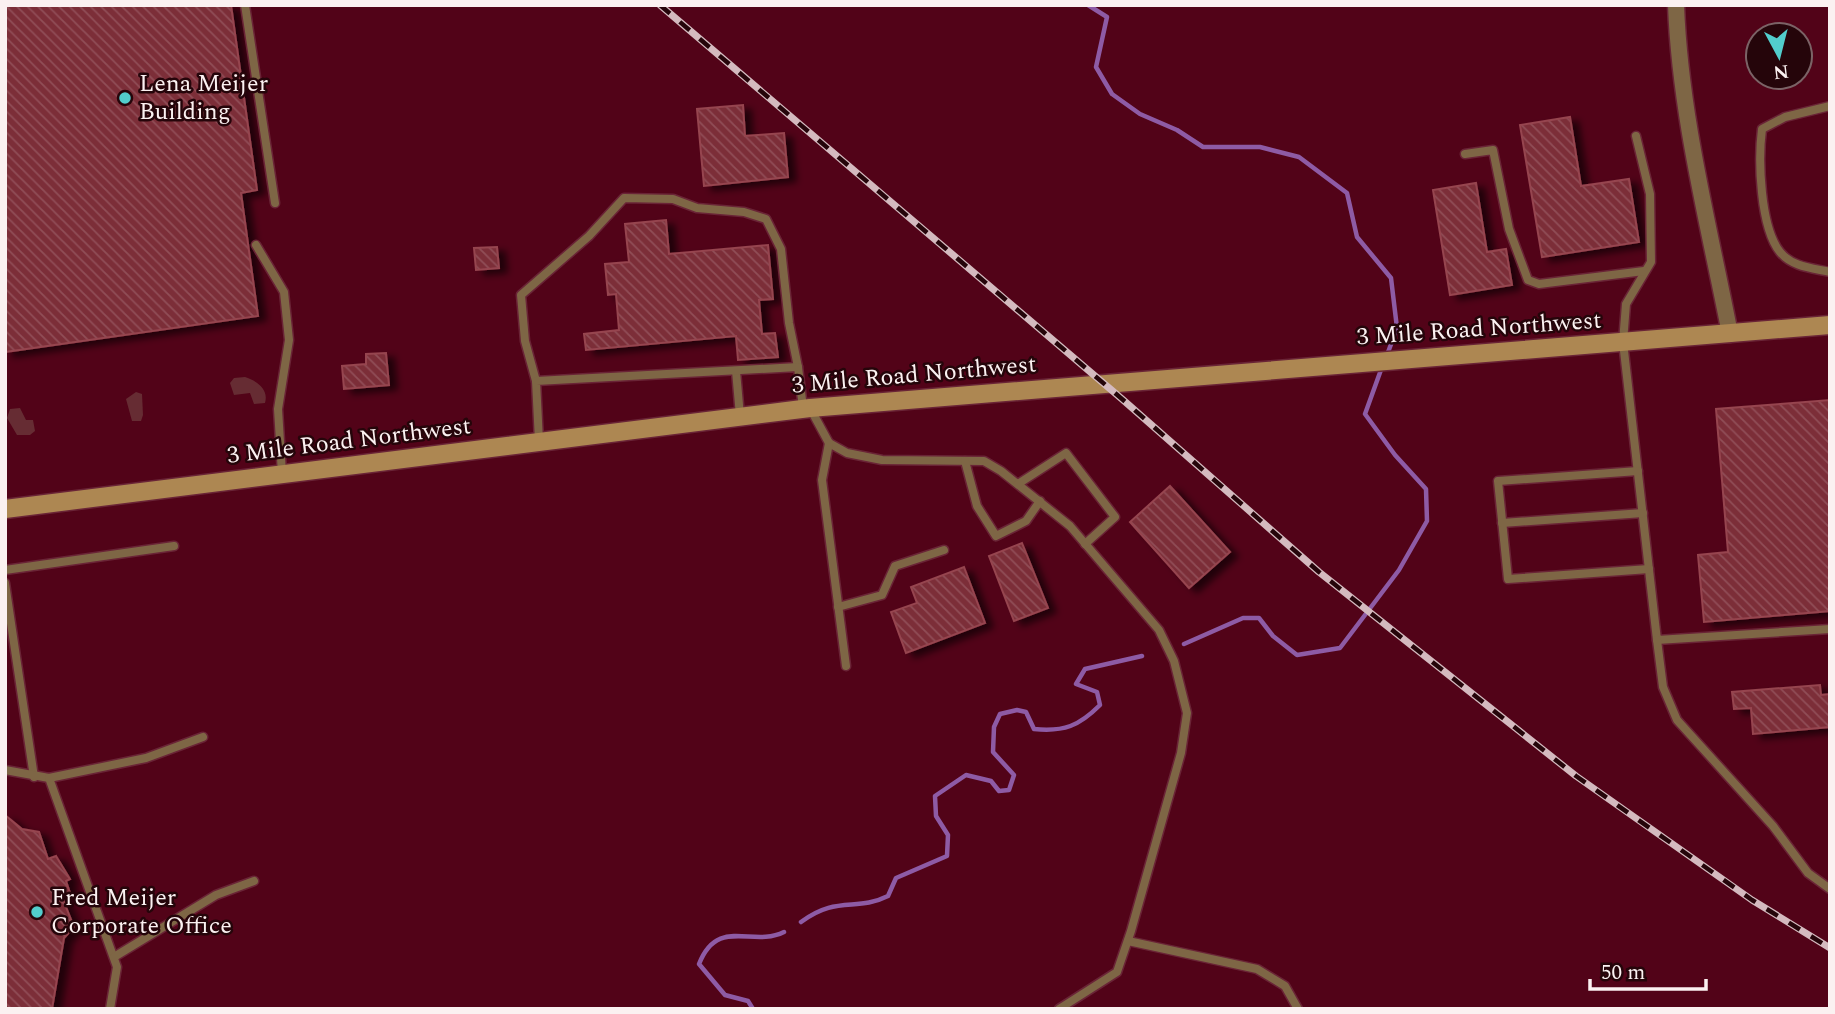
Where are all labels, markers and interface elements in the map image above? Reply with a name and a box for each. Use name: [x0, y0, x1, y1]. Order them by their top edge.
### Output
north arrow: [1744, 21, 1814, 91]
text: N: [1771, 56, 1790, 87]
place label: Lena Meijer Building: [139, 66, 268, 130]
marker: Lena Meijer Building: [117, 90, 133, 106]
street label: 3 Mile Road Northwest: [1355, 302, 1603, 356]
street label: 3 Mile Road Northwest: [790, 346, 1038, 404]
street label: 3 Mile Road Northwest: [225, 408, 473, 474]
place label: Fred Meijer Corporate Office: [51, 880, 232, 944]
marker: Fred Meijer Corporate Office: [29, 904, 45, 920]
scale bar: [1590, 948, 1706, 992]
text: 50 m: [1601, 957, 1645, 989]

